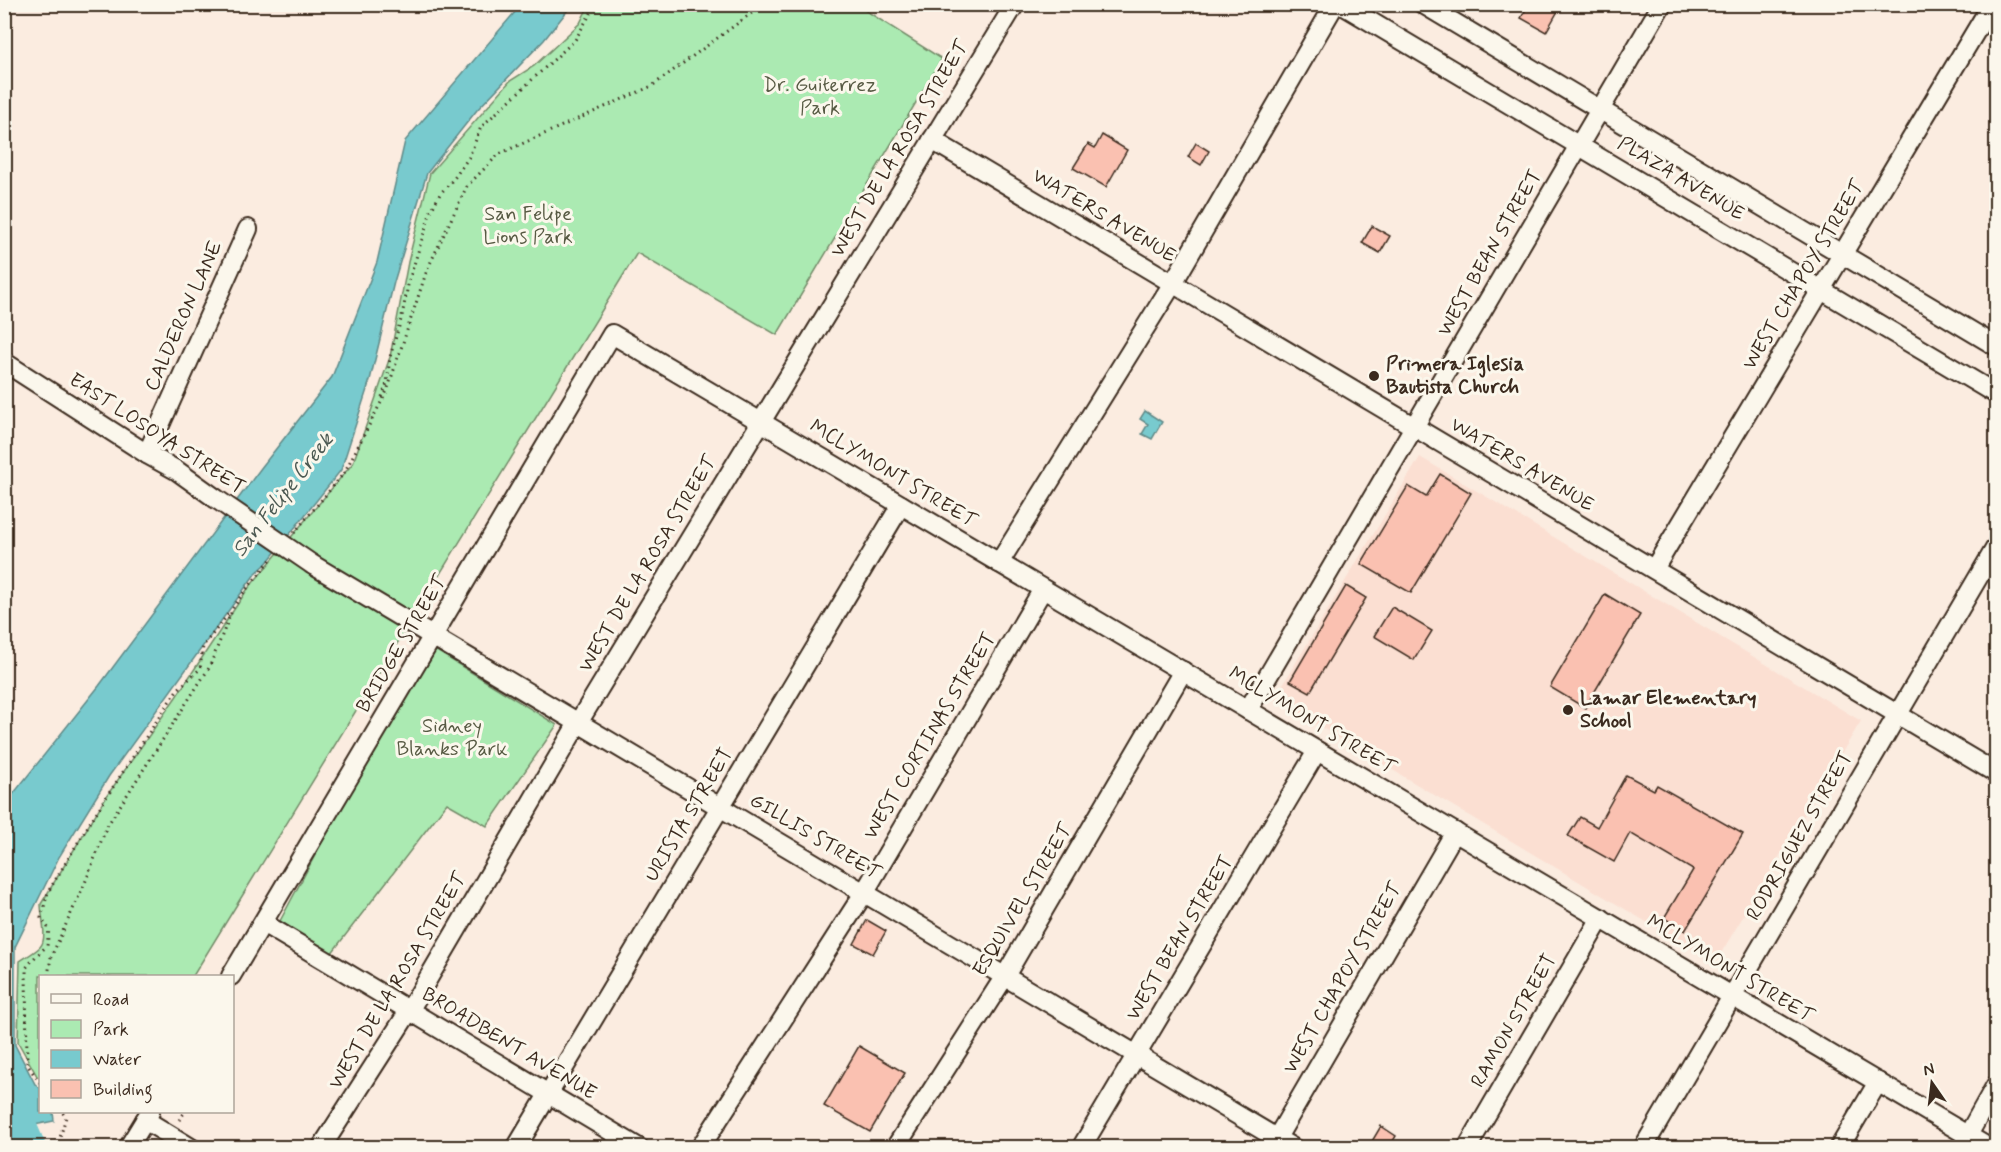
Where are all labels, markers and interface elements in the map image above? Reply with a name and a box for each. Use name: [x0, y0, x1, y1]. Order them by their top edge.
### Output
street label: WEST DE LA ROSA STREET: [824, 34, 976, 262]
park label: Dr. Guiterrez Park: [763, 72, 877, 122]
street label: PLAZA AVENUE: [1612, 130, 1750, 228]
street label: WATERS AVENUE: [1027, 162, 1181, 270]
street label: WEST BEAN STREET: [1431, 165, 1549, 341]
street label: WEST CHAPOY STREET: [1737, 174, 1872, 375]
park label: San Felipe Lions Park: [483, 201, 573, 251]
street label: CALDERON LANE: [139, 236, 229, 396]
place label: Primera Iglesia Bautista Church: [1386, 351, 1524, 401]
street label: EAST LOSOYA STREET: [64, 367, 250, 501]
marker: Primera Iglesia Bautista Church: [1367, 369, 1381, 383]
street label: WATERS AVENUE: [1445, 411, 1599, 519]
street label: MCLYMONT STREET: [804, 413, 983, 535]
water label: San Felipe Creek: [226, 426, 341, 563]
street label: WEST DE LA ROSA STREET: [572, 449, 724, 677]
street label: BRIDGE STREET: [350, 569, 455, 718]
street label: WEST CORTINAS STREET: [857, 627, 1003, 845]
street label: MCLYMONT STREET: [1223, 660, 1402, 782]
place label: Lamar Elementary School: [1580, 685, 1757, 735]
marker: Lamar Elementary School: [1561, 703, 1575, 717]
park label: Sidney Blanks Park: [396, 713, 508, 763]
street label: URISTA STREET: [638, 743, 740, 887]
street label: RODRIGUEZ STREET: [1740, 746, 1860, 926]
street label: GILLIS STREET: [744, 787, 887, 888]
street label: ESQUIVEL STREET: [967, 817, 1080, 982]
street label: WEST BEAN STREET: [1120, 850, 1240, 1026]
street label: WEST DE LA ROSA STREET: [322, 866, 474, 1094]
street label: WEST CHAPOY STREET: [1277, 876, 1410, 1079]
street label: MCLYMONT STREET: [1641, 908, 1820, 1030]
street label: RAMON STREET: [1465, 949, 1563, 1093]
legend: [39, 975, 234, 1113]
street label: BROADBENT AVENUE: [417, 981, 601, 1107]
text: Road: [93, 988, 129, 1012]
text: Park: [93, 1018, 129, 1042]
text: Water: [93, 1048, 142, 1072]
north arrow: [1902, 1053, 1962, 1113]
text: N: [1921, 1058, 1936, 1081]
text: Building: [93, 1078, 153, 1104]

